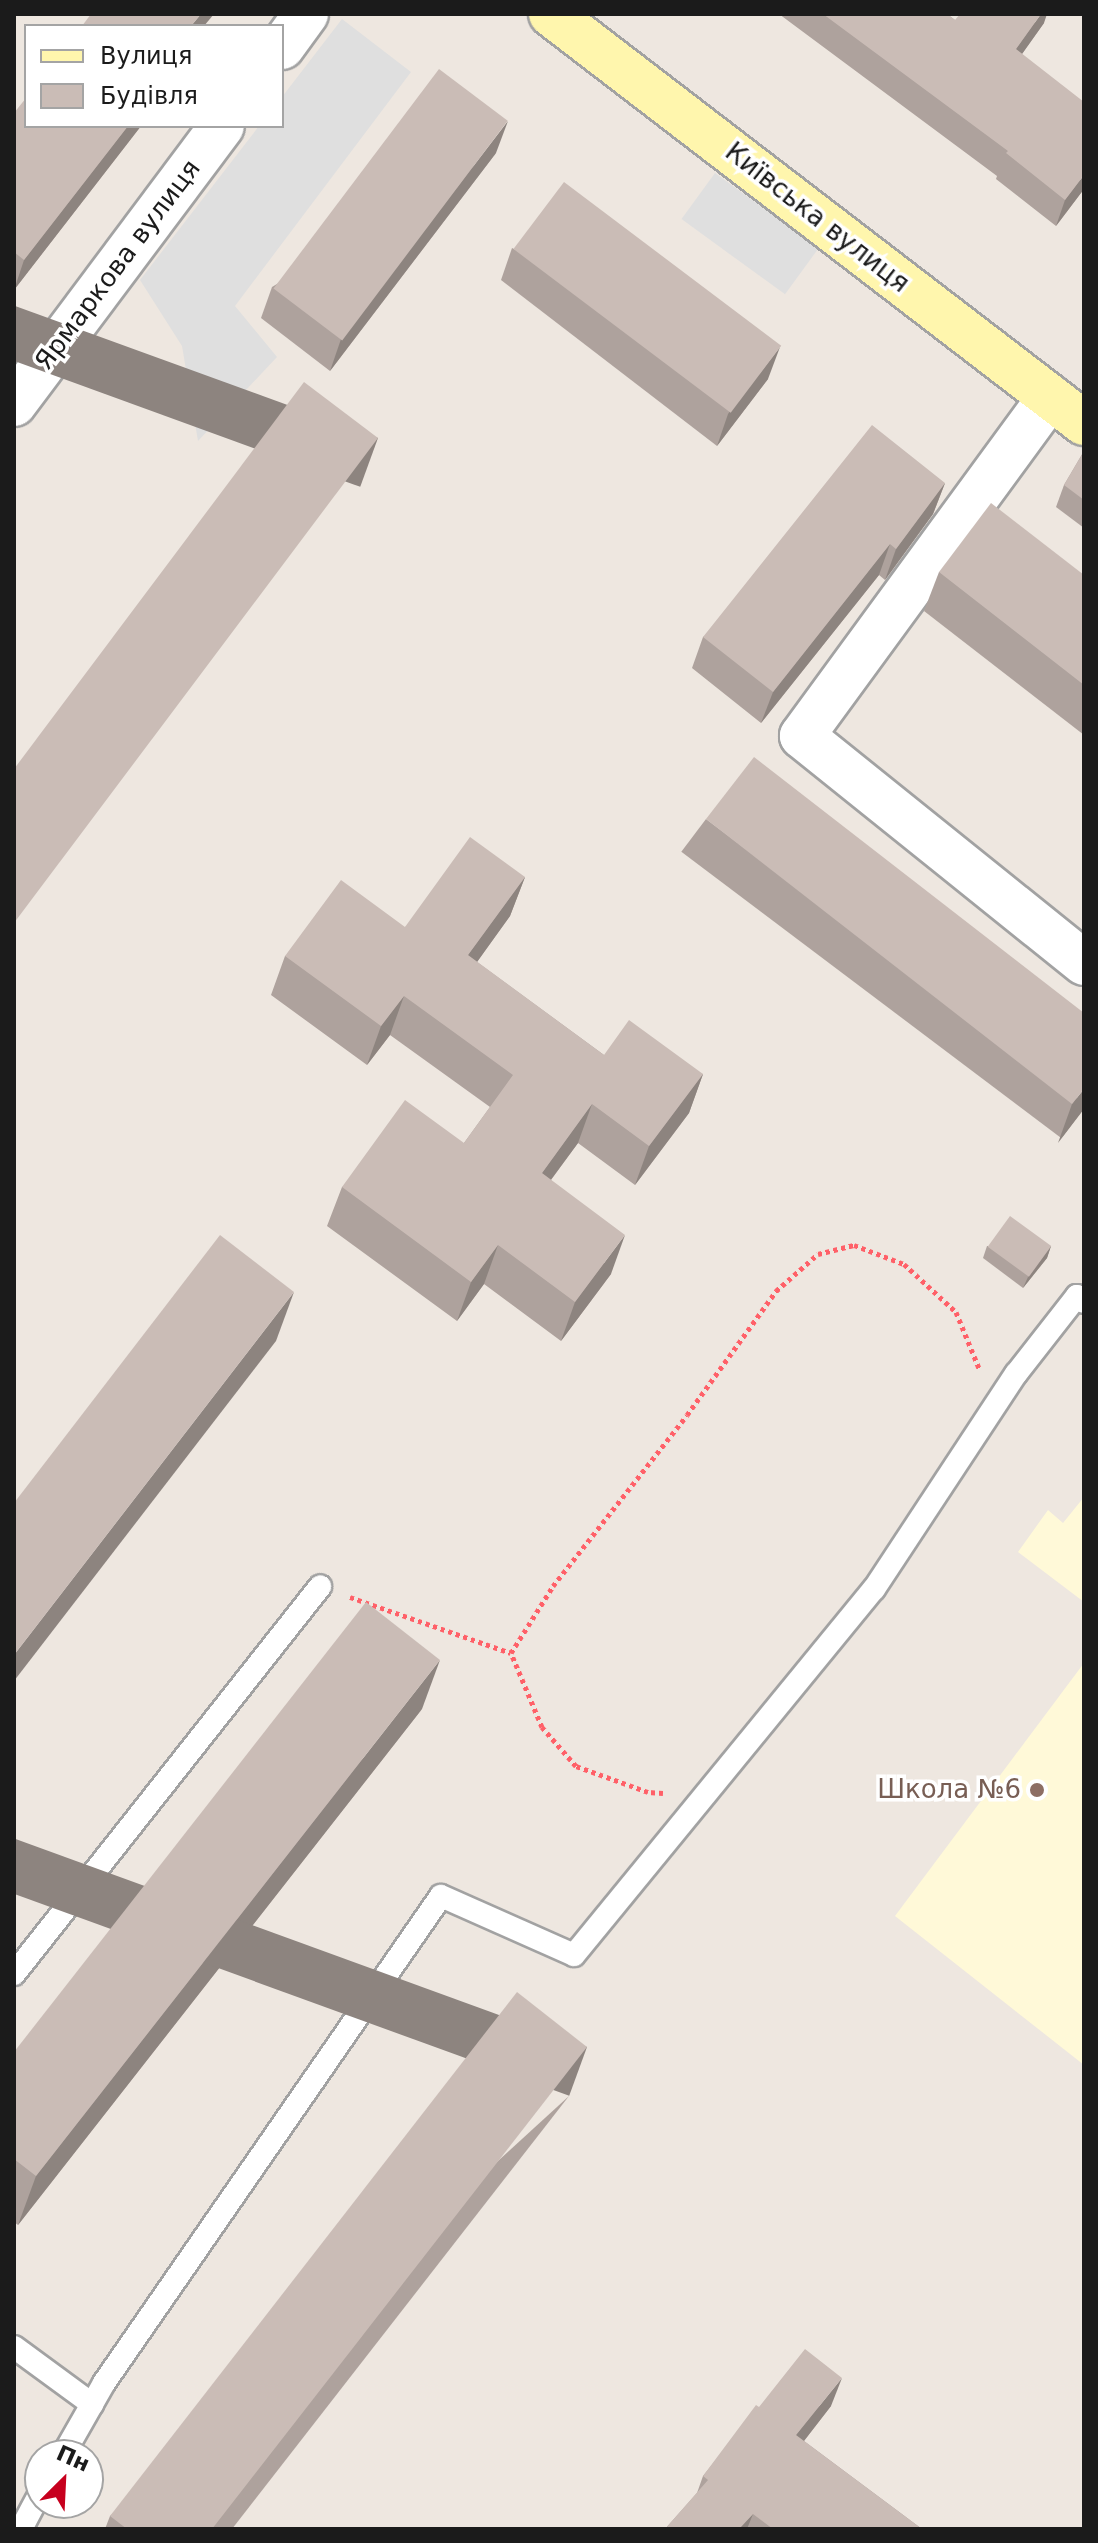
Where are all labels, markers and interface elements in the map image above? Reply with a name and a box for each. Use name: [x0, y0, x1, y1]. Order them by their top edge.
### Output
legend: [24, 24, 284, 128]
text: Вулиця: [100, 42, 192, 70]
text: Будівля: [100, 82, 198, 110]
street label: Київська вулиця: [719, 136, 915, 300]
street label: Ярмаркова вулиця: [29, 154, 207, 376]
place label: Школа №6: [877, 1774, 1021, 1806]
marker: Школа №6: [1028, 1781, 1046, 1799]
north arrow: [24, 2439, 104, 2519]
text: Пн: [53, 2440, 94, 2477]

